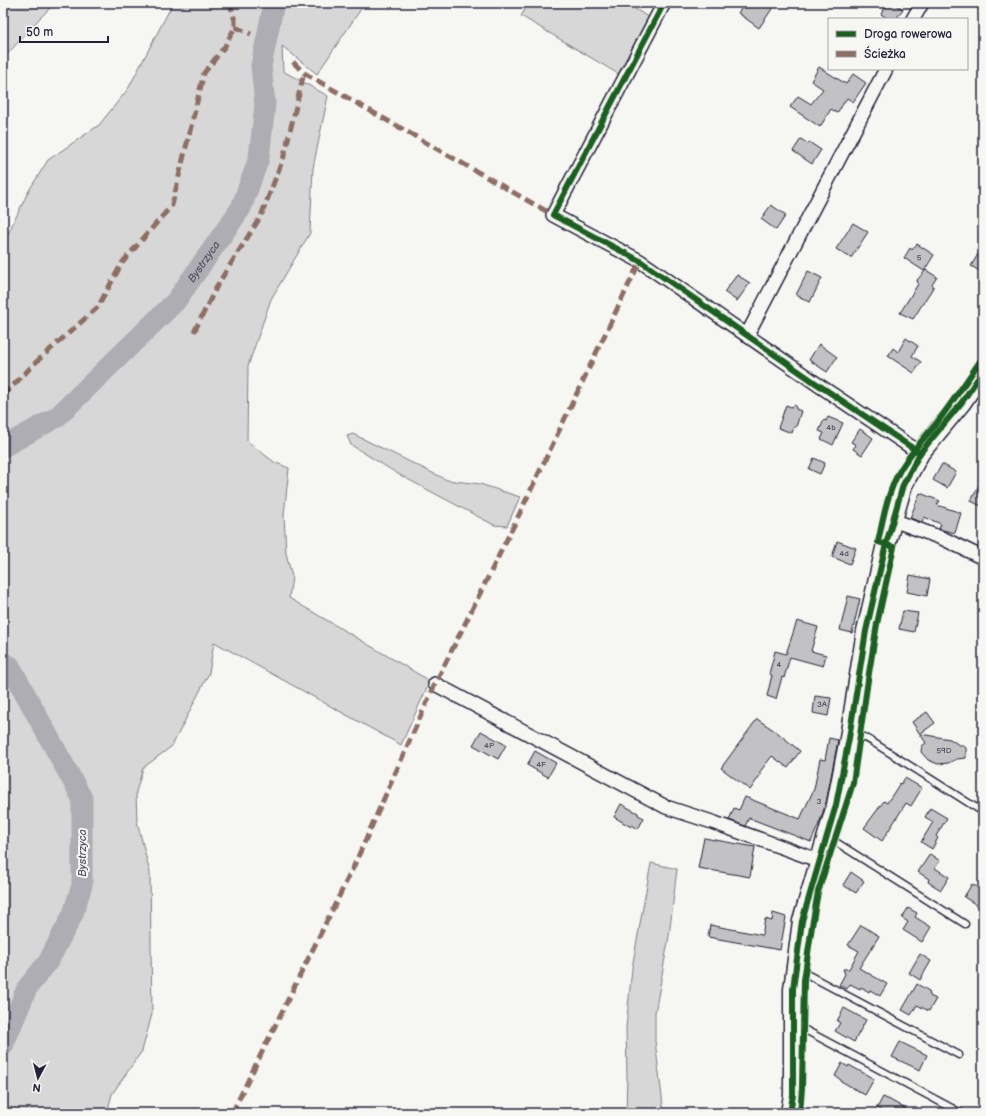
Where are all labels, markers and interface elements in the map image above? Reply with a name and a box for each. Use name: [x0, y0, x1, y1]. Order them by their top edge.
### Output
scale bar: [20, 18, 108, 44]
legend: [828, 18, 968, 70]
text: 50 m: [26, 25, 53, 40]
text: Droga rowerowa: [864, 27, 952, 42]
text: Ścieżka: [864, 45, 906, 62]
water label: Bystrzyca: [185, 238, 222, 285]
house number: 5: [917, 253, 922, 262]
house number: 4b: [826, 423, 836, 432]
house number: 4d: [839, 549, 849, 558]
house number: 4: [777, 660, 782, 669]
house number: 3A: [817, 700, 827, 709]
house number: 4P: [484, 741, 494, 750]
house number: 59D: [936, 746, 952, 755]
house number: 4F: [536, 760, 546, 769]
house number: 3: [817, 797, 822, 806]
water label: Bystrzyca: [76, 829, 89, 877]
north arrow: [18, 1058, 58, 1098]
text: N: [32, 1080, 42, 1094]

